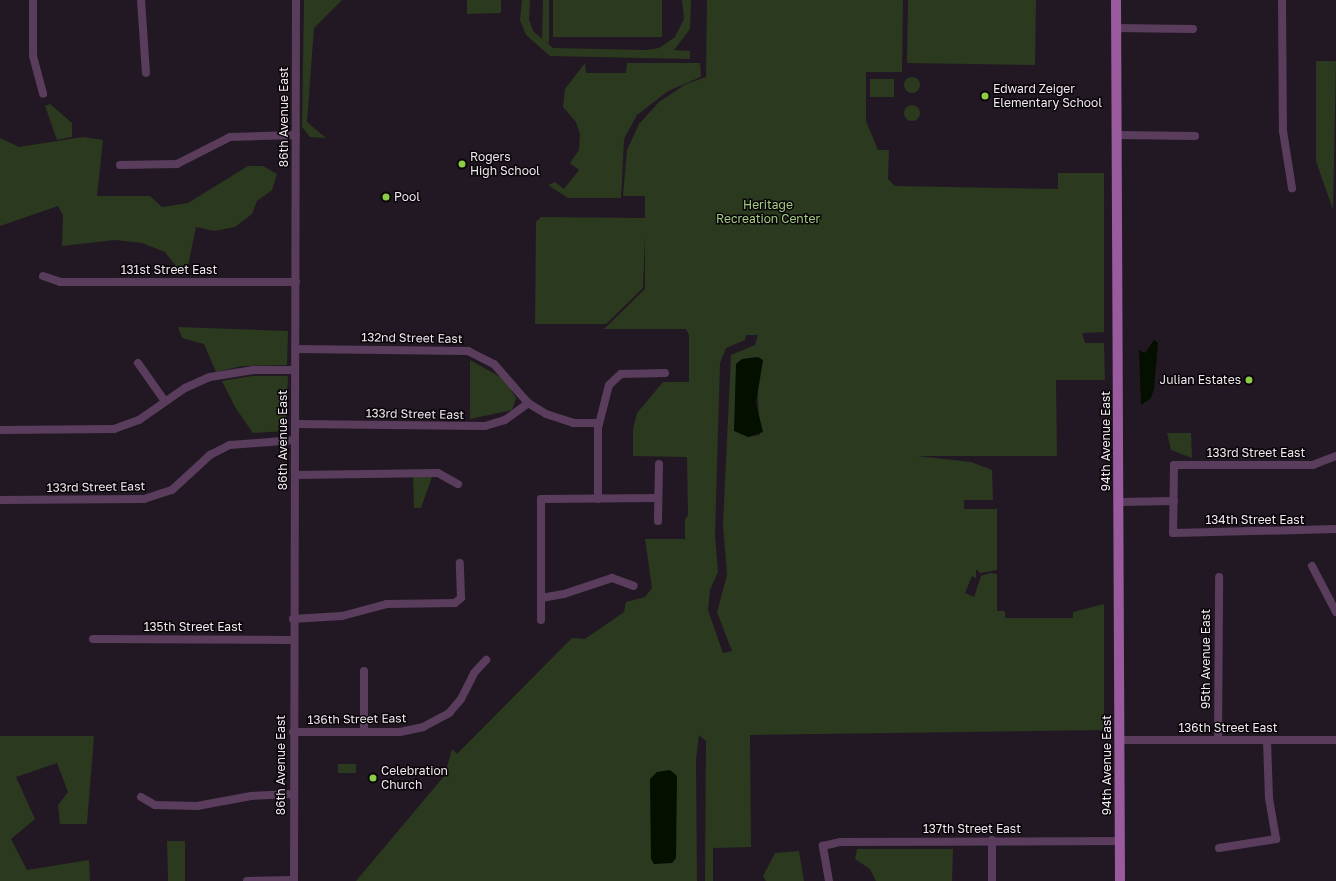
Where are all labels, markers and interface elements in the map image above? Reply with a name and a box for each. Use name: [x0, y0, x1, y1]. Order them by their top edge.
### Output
street label: 86th Avenue East: [277, 67, 291, 167]
place label: Edward Zeiger Elementary School: [993, 82, 1102, 110]
marker: Edward Zeiger Elementary School: [980, 91, 990, 101]
place label: Rogers High School: [470, 150, 540, 178]
marker: Rogers High School: [457, 159, 467, 169]
place label: Pool: [394, 190, 420, 204]
marker: Pool: [381, 192, 391, 202]
park label: Heritage Recreation Center: [716, 198, 820, 226]
street label: 131st Street East: [121, 263, 217, 277]
street label: 132nd Street East: [361, 330, 463, 346]
place label: Julian Estates: [1160, 373, 1241, 387]
marker: Julian Estates: [1244, 375, 1254, 385]
street label: 86th Avenue East: [276, 390, 290, 490]
street label: 94th Avenue East: [1099, 391, 1113, 491]
street label: 133rd Street East: [366, 406, 464, 422]
street label: 133rd Street East: [1207, 446, 1305, 460]
street label: 133rd Street East: [47, 479, 145, 495]
street label: 134th Street East: [1206, 513, 1304, 527]
street label: 95th Avenue East: [1199, 609, 1213, 709]
street label: 135th Street East: [144, 620, 242, 634]
street label: 136th Street East: [307, 711, 407, 727]
street label: 86th Avenue East: [274, 715, 288, 815]
street label: 94th Avenue East: [1100, 715, 1114, 815]
street label: 136th Street East: [1179, 721, 1277, 735]
place label: Celebration Church: [381, 764, 448, 792]
marker: Celebration Church: [368, 773, 378, 783]
street label: 137th Street East: [923, 822, 1021, 836]

